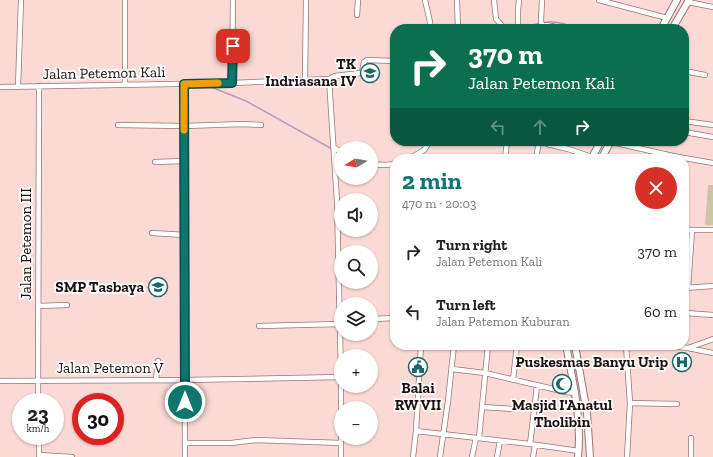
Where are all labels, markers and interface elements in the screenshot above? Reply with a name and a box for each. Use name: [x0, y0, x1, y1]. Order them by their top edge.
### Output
pin: [216, 29, 250, 63]
icon: arrive: [222, 35, 244, 57]
text: 370 m: [468, 38, 543, 71]
icon: right: [402, 40, 454, 92]
place label: TK Indriasana IV: [265, 55, 357, 90]
school or university icon: TK Indriasana IV: [359, 62, 381, 84]
street label: Jalan Petemon Kali: [43, 63, 165, 83]
text: Jalan Petemon Kali: [468, 72, 615, 94]
icon: left: [487, 116, 509, 138]
icon: ahead: [529, 116, 551, 138]
icon: right: [571, 116, 593, 138]
north arrow: [334, 141, 378, 185]
map controls: [334, 141, 378, 445]
text: 2 min: [402, 166, 462, 195]
button: close: [635, 167, 677, 209]
street label: Jalan Petemon III: [17, 188, 35, 300]
button: sound: [334, 193, 378, 237]
text: 470 m · 20:03: [402, 196, 476, 211]
text: Turn right: [436, 236, 507, 254]
icon: right: [402, 241, 424, 263]
text: 370 m: [638, 243, 677, 261]
button: search: [334, 245, 378, 289]
text: Jalan Petemon Kali: [436, 254, 542, 269]
school or university icon: SMP Tasbaya: [147, 276, 169, 298]
place label: SMP Tasbaya: [55, 278, 144, 296]
text: Turn left: [436, 296, 496, 314]
button: layers: [334, 297, 378, 341]
icon: left: [402, 301, 424, 323]
text: 60 m: [644, 303, 677, 321]
text: Jalan Patemon Kuburan: [436, 314, 570, 329]
button: +: [334, 349, 378, 393]
hospital icon: Puskesmas Banyu Urip: [671, 351, 693, 373]
place label: Puskesmas Banyu Urip: [516, 353, 668, 371]
public building icon: Balai RW VII: [407, 356, 429, 378]
street label: Jalan Petemon V: [57, 359, 164, 377]
mosque icon: Masjid I'Anatul Tholibin: [551, 373, 573, 395]
place label: Balai RW VII: [395, 379, 441, 414]
position arrow: [164, 381, 206, 423]
speed limit sign: 30: [72, 393, 124, 445]
place label: Masjid I'Anatul Tholibin: [512, 396, 612, 431]
button: −: [334, 401, 378, 445]
text: 23: [27, 402, 49, 426]
text: km/h: [27, 423, 49, 435]

